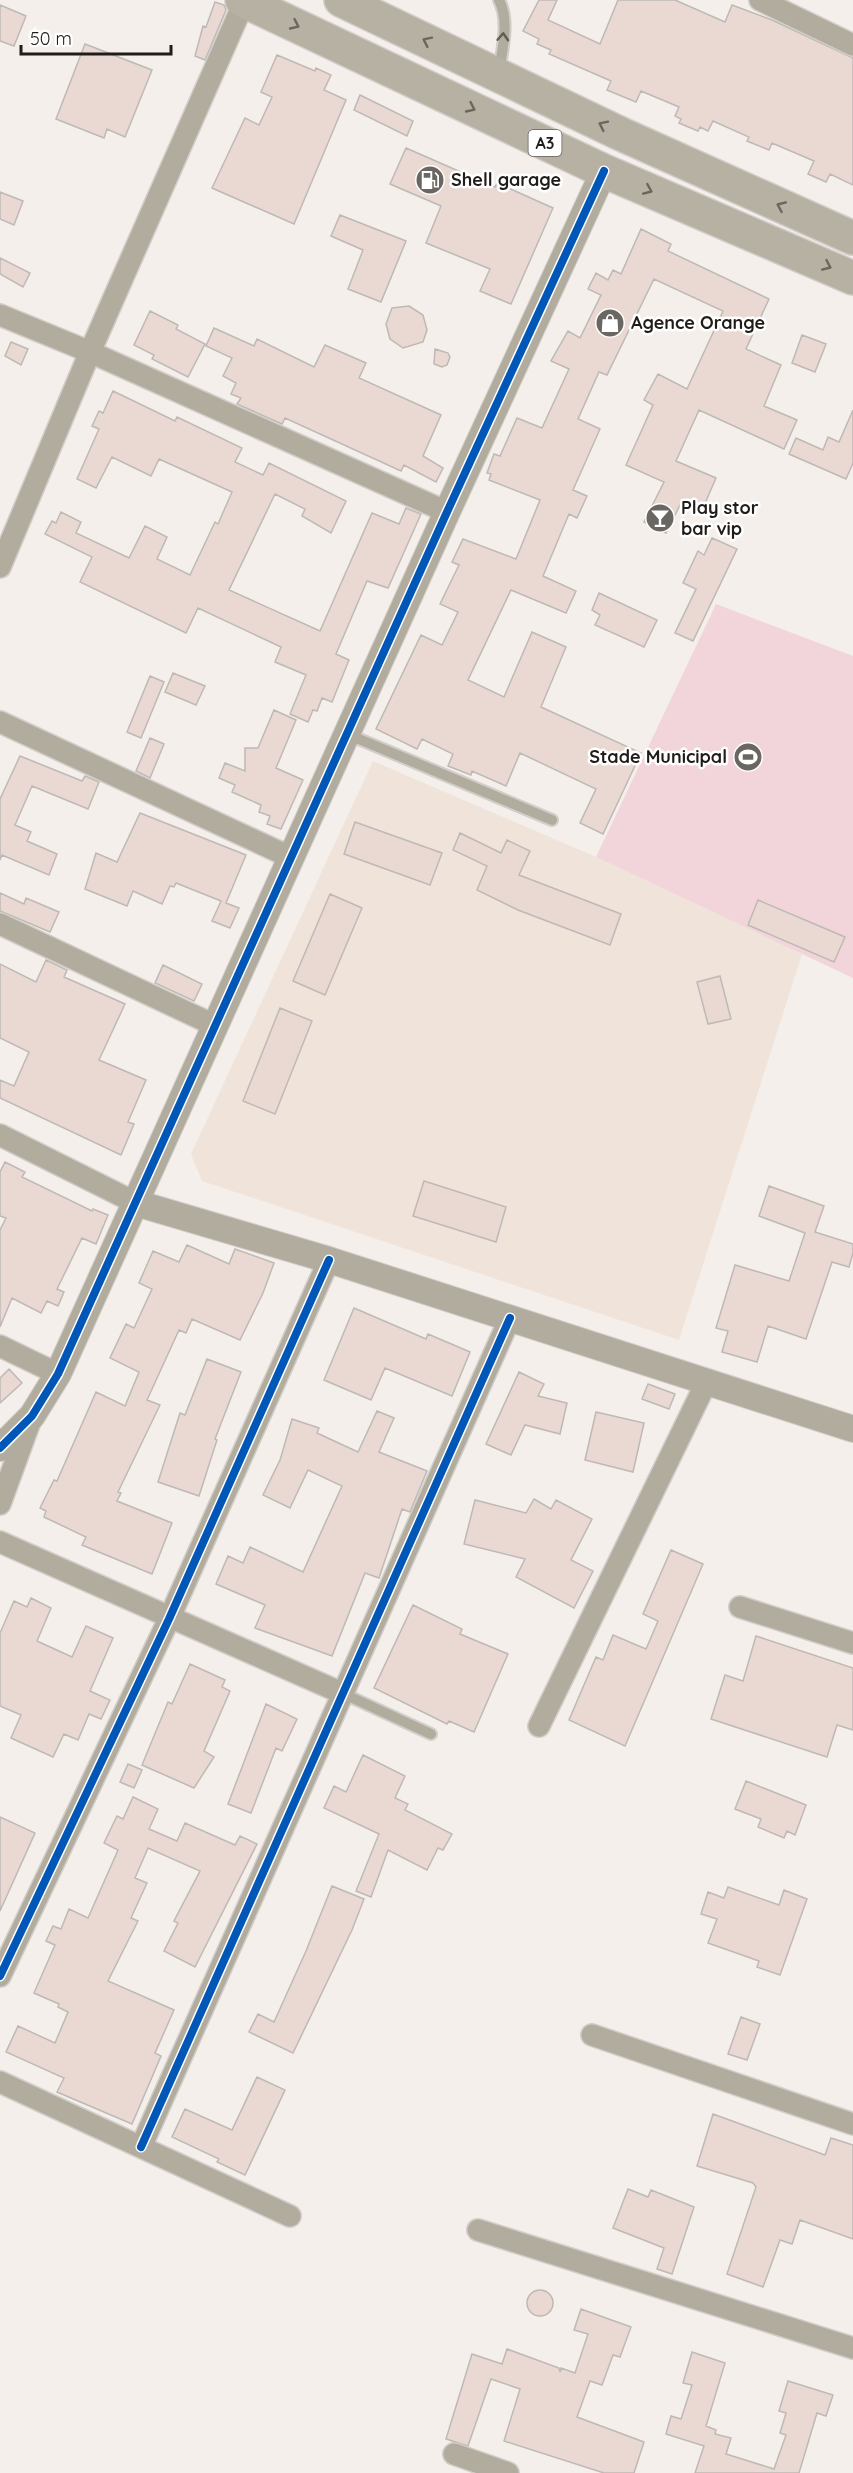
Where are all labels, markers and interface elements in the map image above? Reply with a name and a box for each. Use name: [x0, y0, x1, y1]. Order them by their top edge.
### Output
one-way arrow: [288, 17, 299, 29]
scale bar: [21, 18, 171, 56]
text: 50 m: [30, 27, 72, 50]
one-way arrow: [497, 33, 510, 42]
one-way arrow: [423, 36, 434, 48]
one-way arrow: [465, 101, 476, 113]
one-way arrow: [598, 121, 609, 133]
road number: A3: [528, 130, 562, 156]
fuel station icon: Shell garage: [414, 164, 446, 196]
place label: Shell garage: [451, 168, 561, 191]
one-way arrow: [642, 183, 653, 195]
one-way arrow: [776, 201, 787, 213]
one-way arrow: [821, 259, 832, 271]
shop icon: Agence Orange: [594, 307, 626, 339]
place label: Agence Orange: [631, 311, 765, 334]
place label: Play stor bar vip: [681, 496, 759, 540]
bar icon: Play stor bar vip: [644, 502, 676, 534]
sports icon: Stade Municipal: [732, 741, 764, 773]
place label: Stade Municipal: [589, 745, 727, 768]

